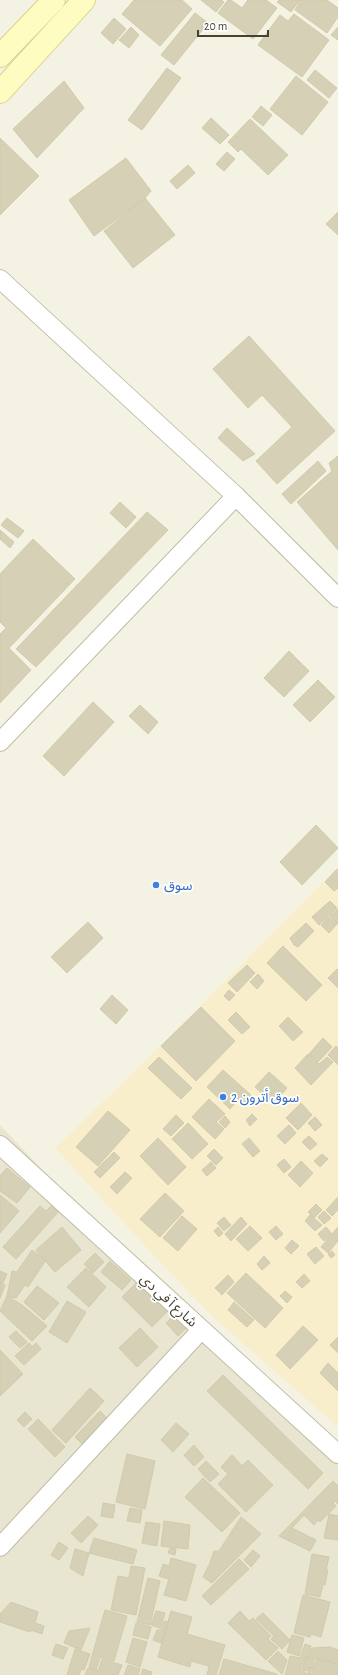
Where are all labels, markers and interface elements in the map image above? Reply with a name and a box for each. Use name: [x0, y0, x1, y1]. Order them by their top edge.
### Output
scale bar: [198, 12, 268, 38]
text: 20 m: [204, 20, 227, 32]
place label: سوق: [164, 879, 192, 894]
marker: سوق: [151, 880, 161, 890]
place label: سوق أترون 2: [231, 1088, 299, 1106]
marker: سوق أترون 2: [218, 1092, 228, 1102]
street label: شارع آ في دي: [135, 1271, 200, 1332]

